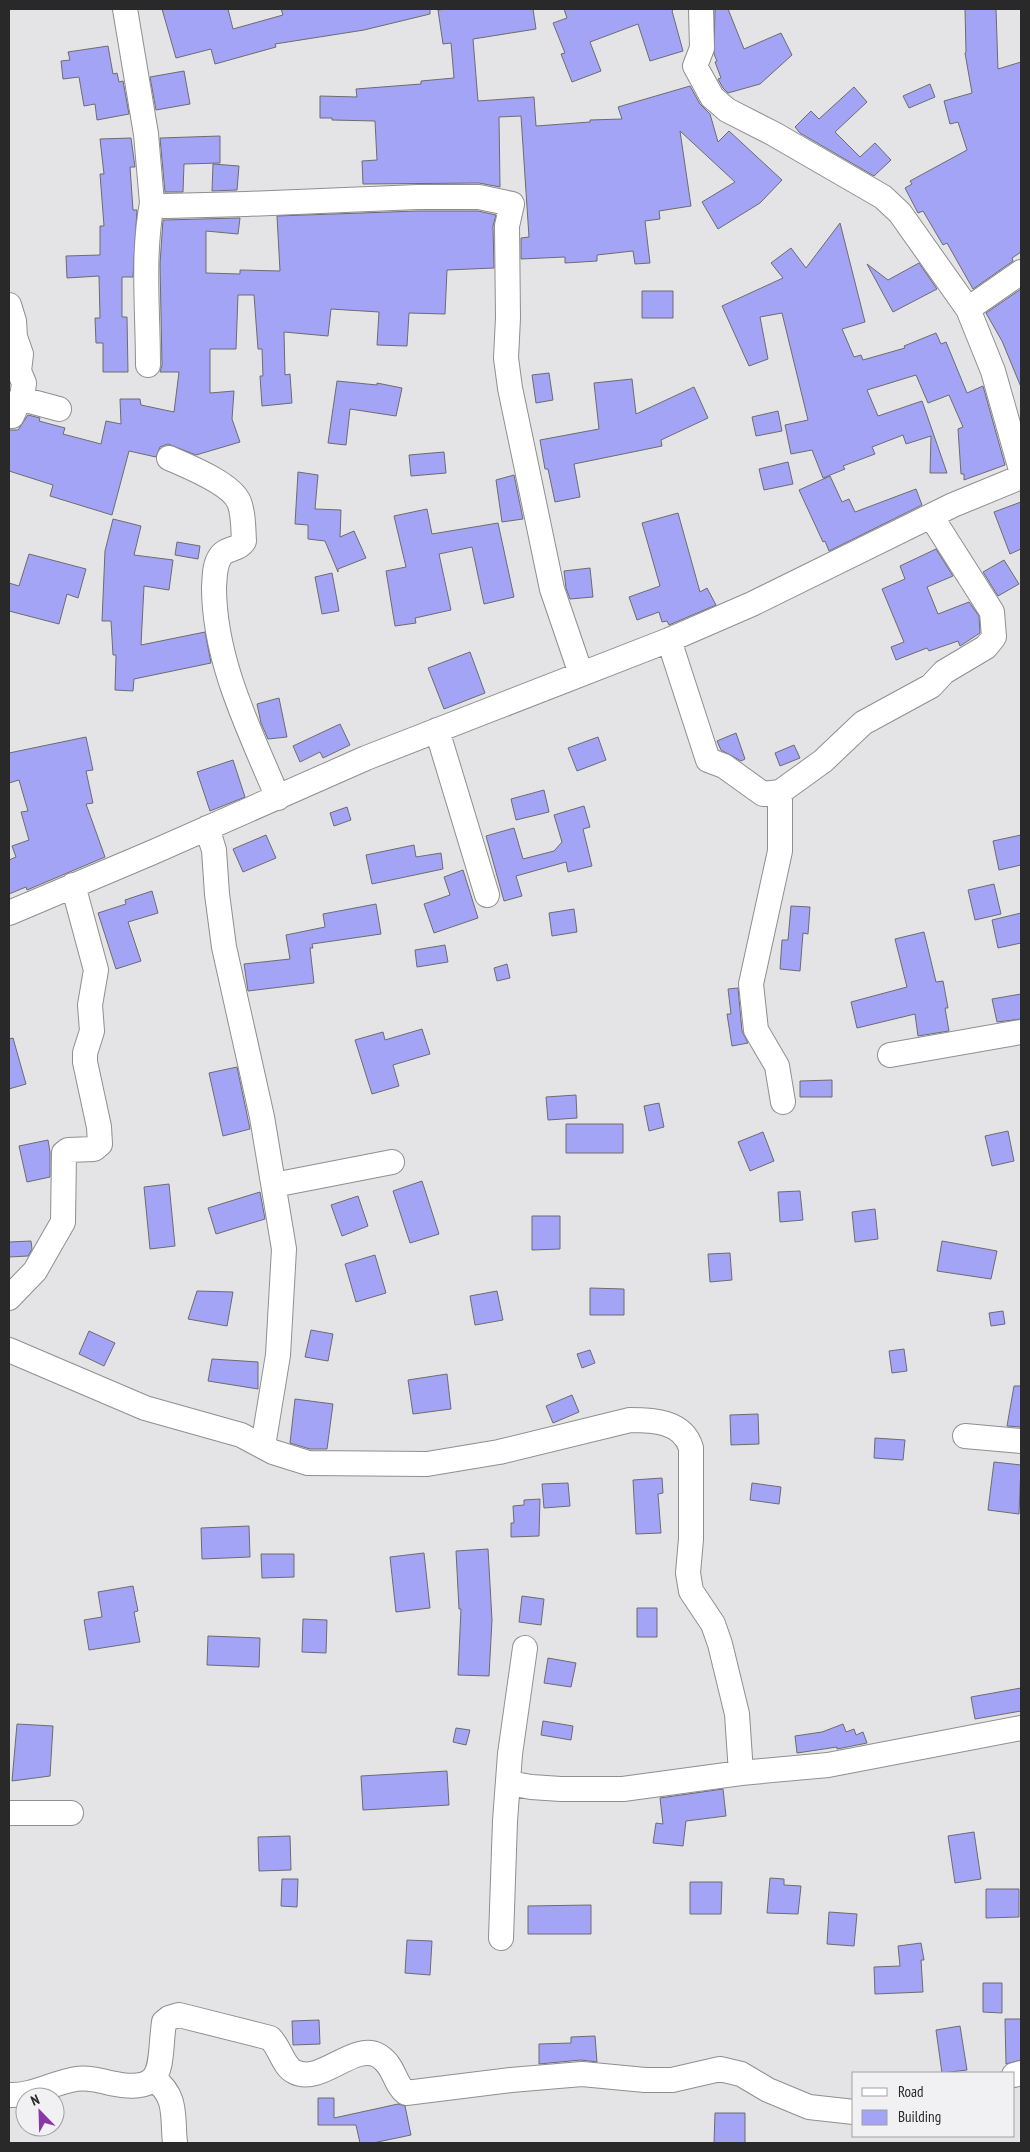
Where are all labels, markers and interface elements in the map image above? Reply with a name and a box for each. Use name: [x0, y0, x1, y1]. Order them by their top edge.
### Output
legend: [852, 2072, 1015, 2137]
text: Road: [898, 2082, 924, 2101]
north arrow: [15, 2087, 65, 2137]
text: N: [28, 2090, 42, 2110]
text: Building: [898, 2107, 941, 2126]

